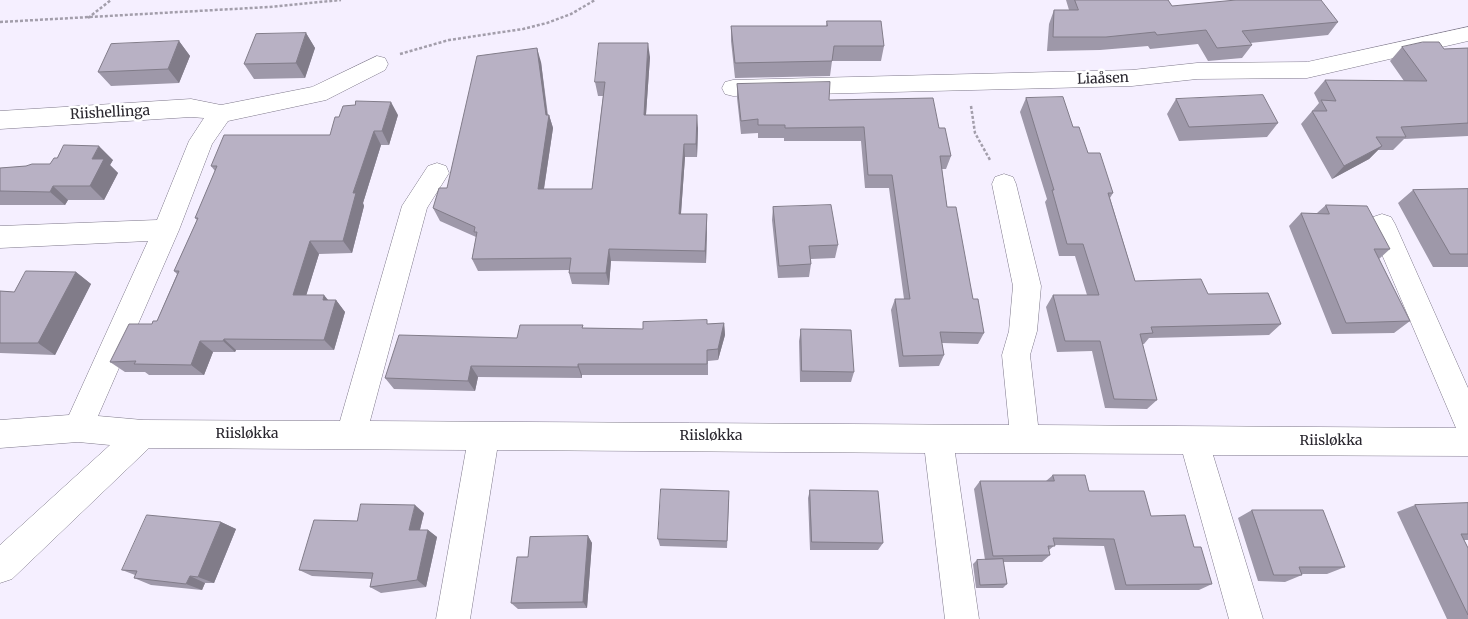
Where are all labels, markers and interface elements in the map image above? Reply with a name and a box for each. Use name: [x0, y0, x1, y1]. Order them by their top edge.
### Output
street label: Liaåsen: [1077, 70, 1129, 88]
street label: Riishellinga: [69, 103, 151, 123]
street label: Riisløkka: [215, 426, 279, 442]
street label: Riisløkka: [679, 428, 743, 444]
street label: Riisløkka: [1299, 433, 1363, 449]

